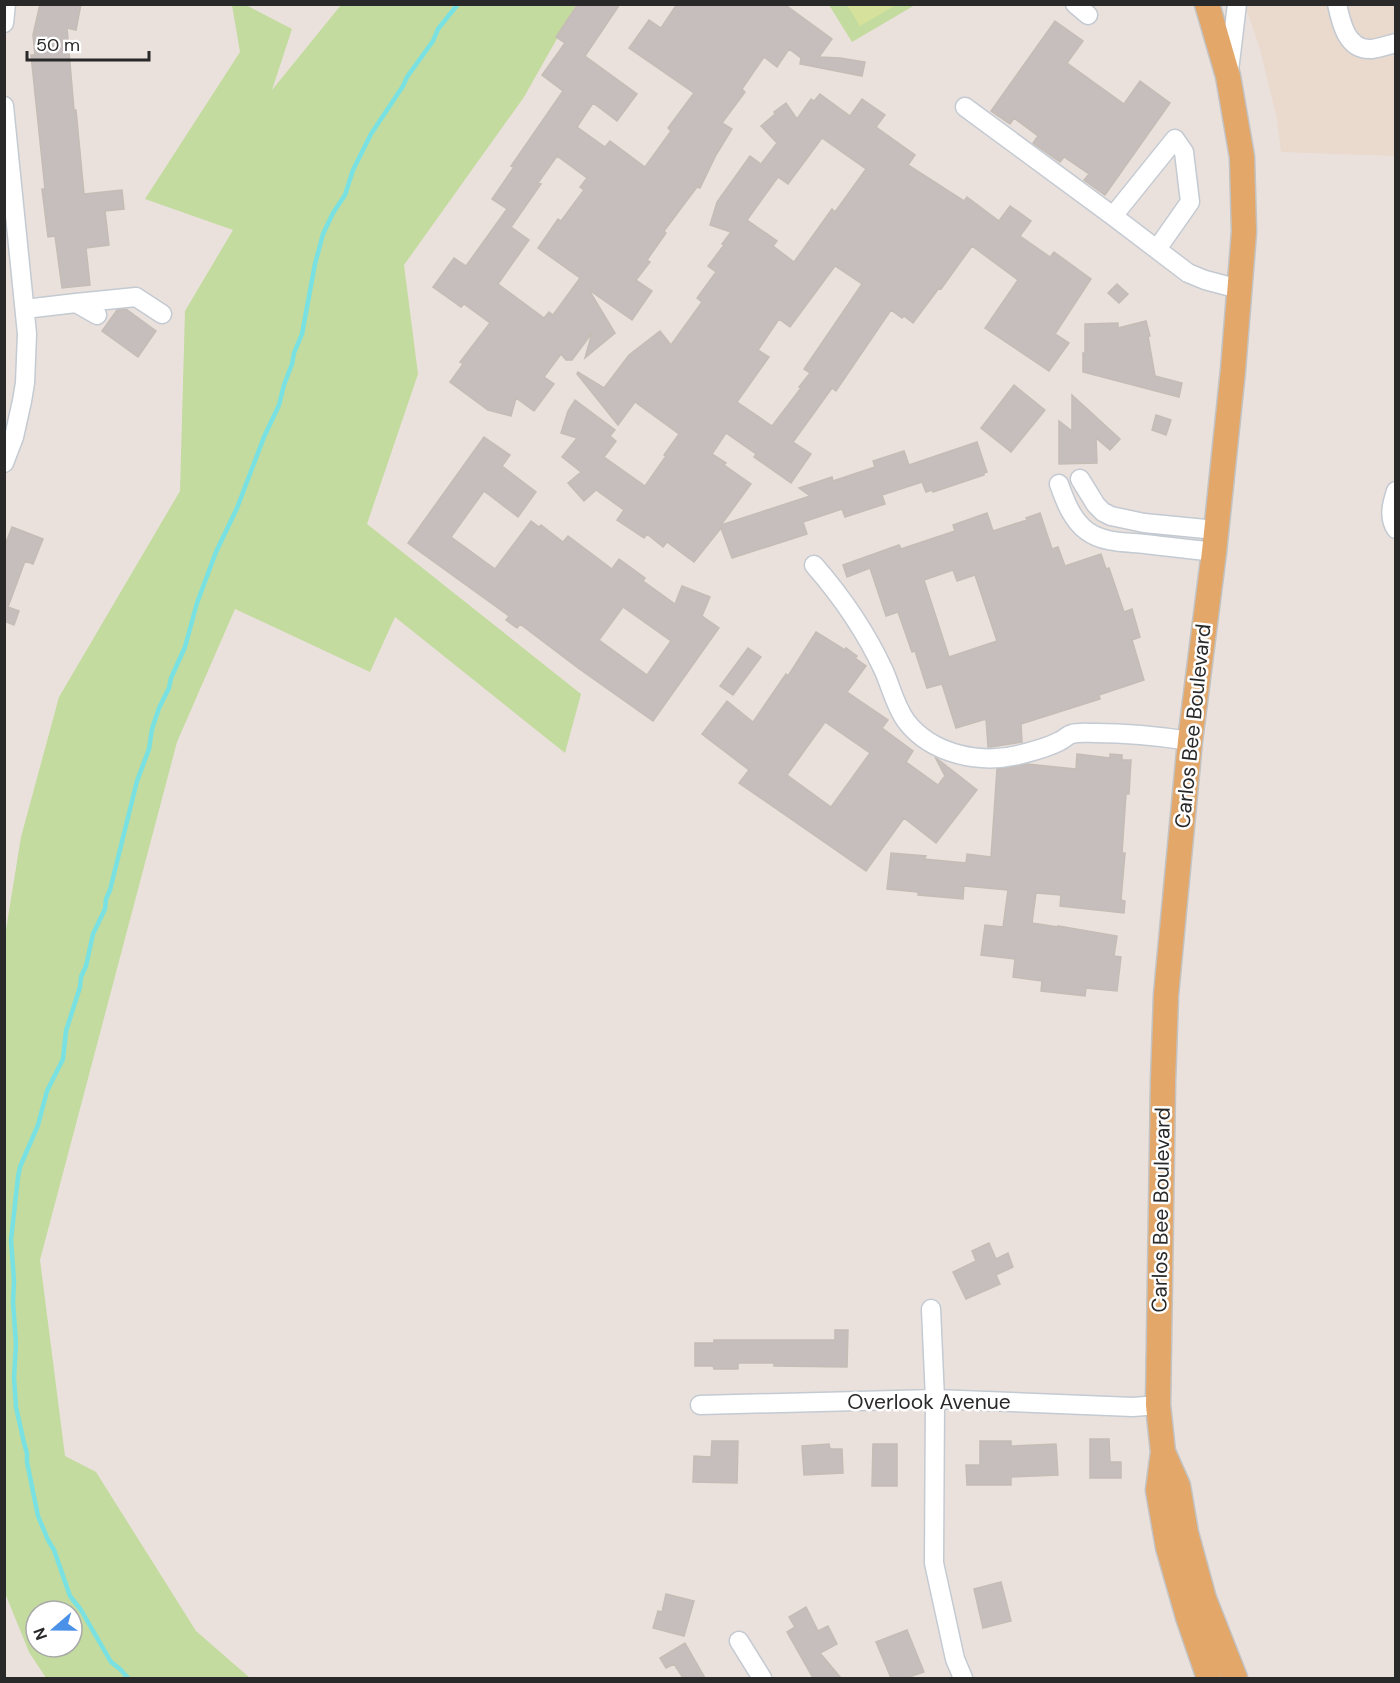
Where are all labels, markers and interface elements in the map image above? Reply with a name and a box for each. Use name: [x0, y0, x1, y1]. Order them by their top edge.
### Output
scale bar: [27, 24, 148, 62]
text: 50 m: [36, 33, 80, 57]
street label: Carlos Bee Boulevard: [1168, 622, 1218, 830]
street label: Carlos Bee Boulevard: [1145, 1107, 1177, 1313]
street label: Overlook Avenue: [847, 1388, 1011, 1416]
north arrow: [24, 1599, 84, 1659]
text: N: [29, 1625, 52, 1643]

